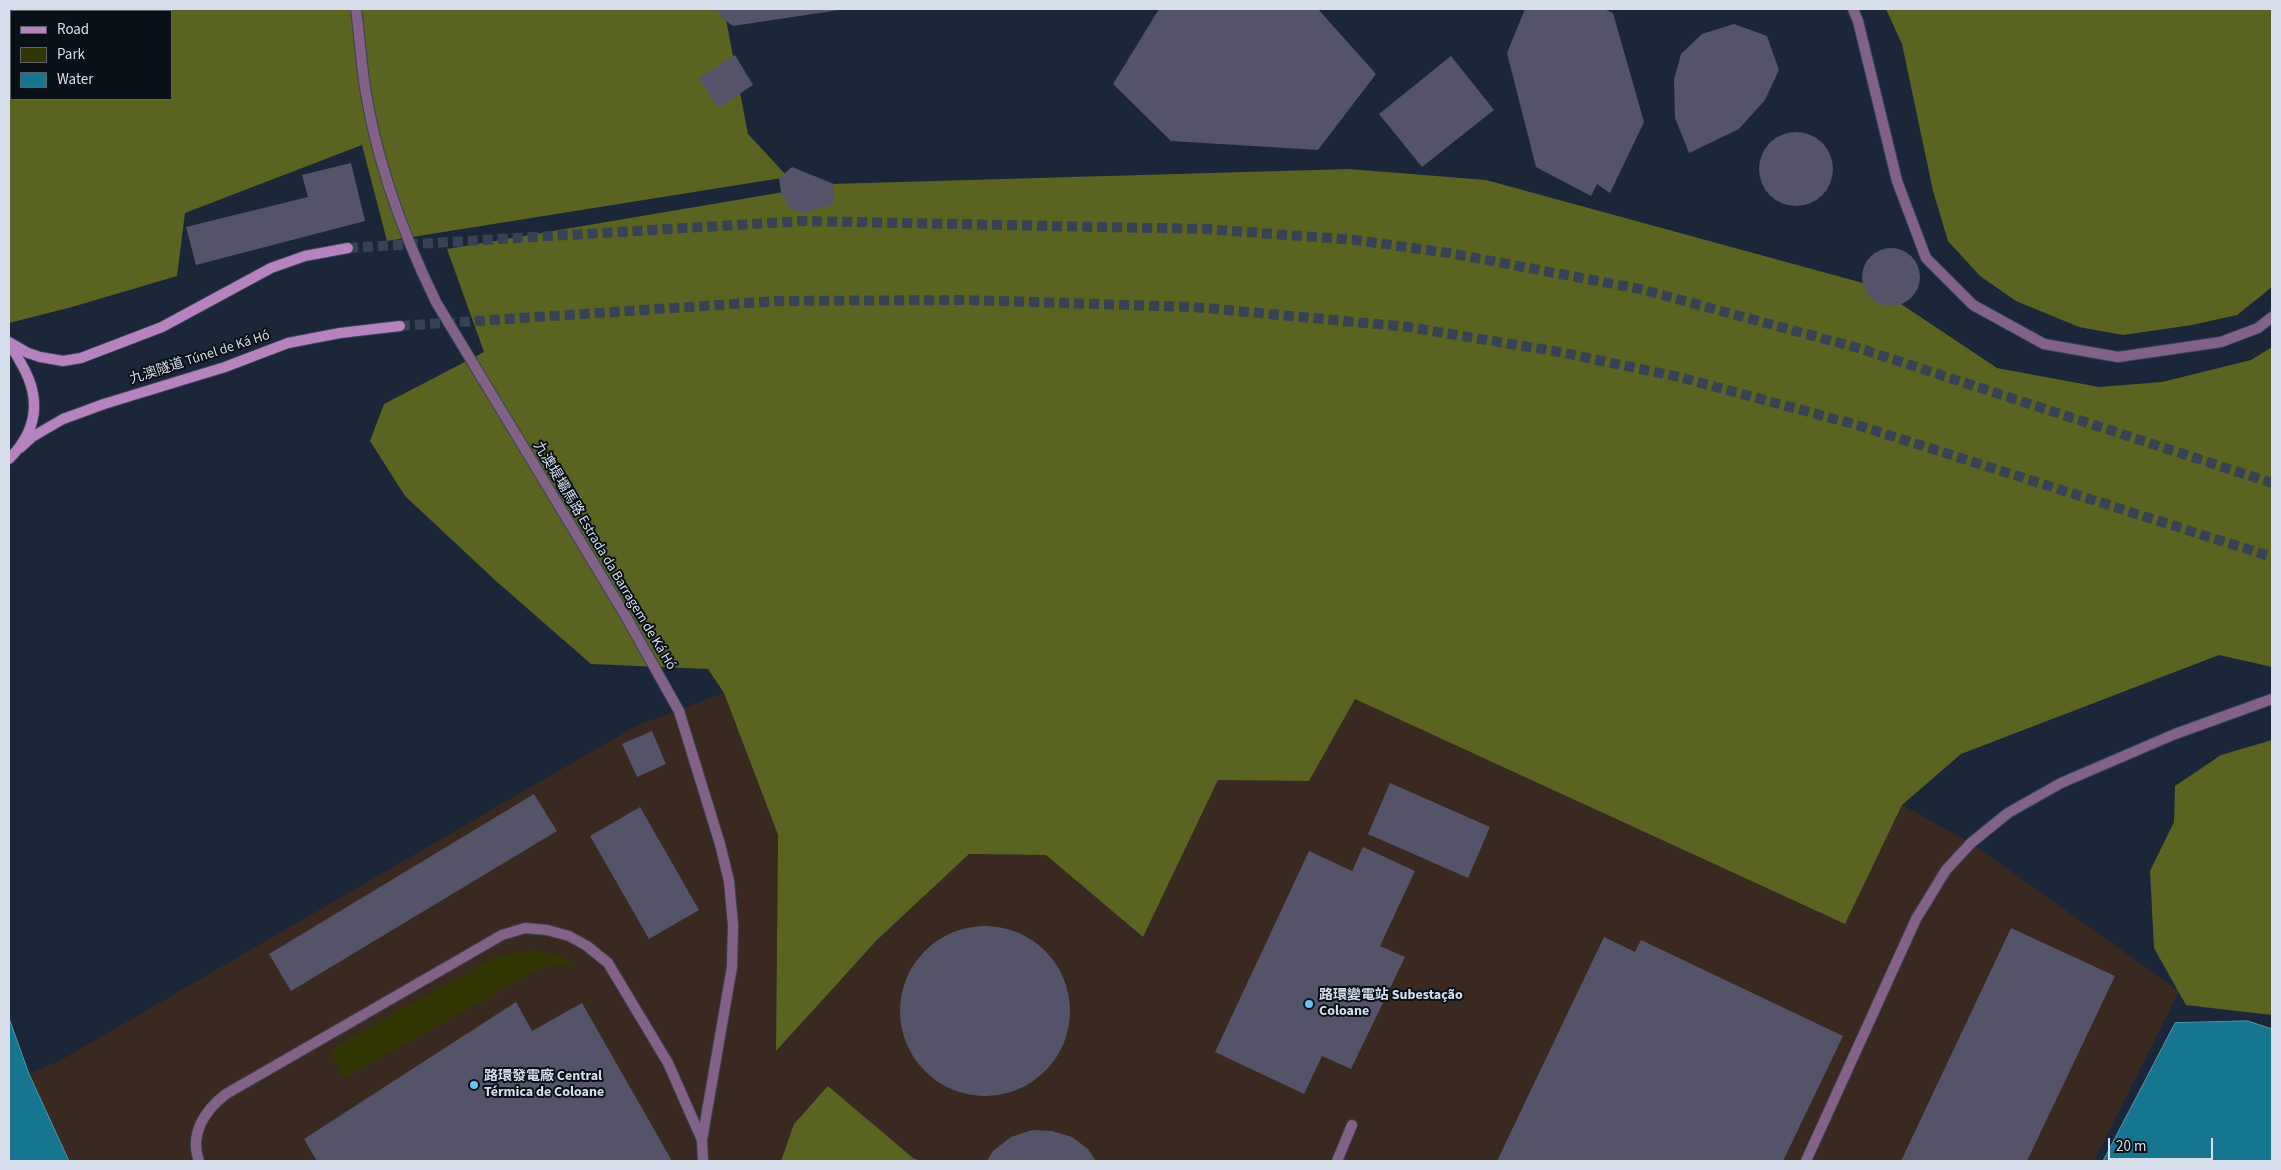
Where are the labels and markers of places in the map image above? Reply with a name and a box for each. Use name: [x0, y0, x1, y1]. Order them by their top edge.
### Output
place label: 路環變電站 Subestação Coloane: [1319, 988, 1463, 1020]
marker: 路環變電站 Subestação Coloane: [1303, 998, 1315, 1010]
place label: 路環發電廠 Central Térmica de Coloane: [484, 1069, 604, 1102]
marker: 路環發電廠 Central Térmica de Coloane: [468, 1079, 480, 1091]

